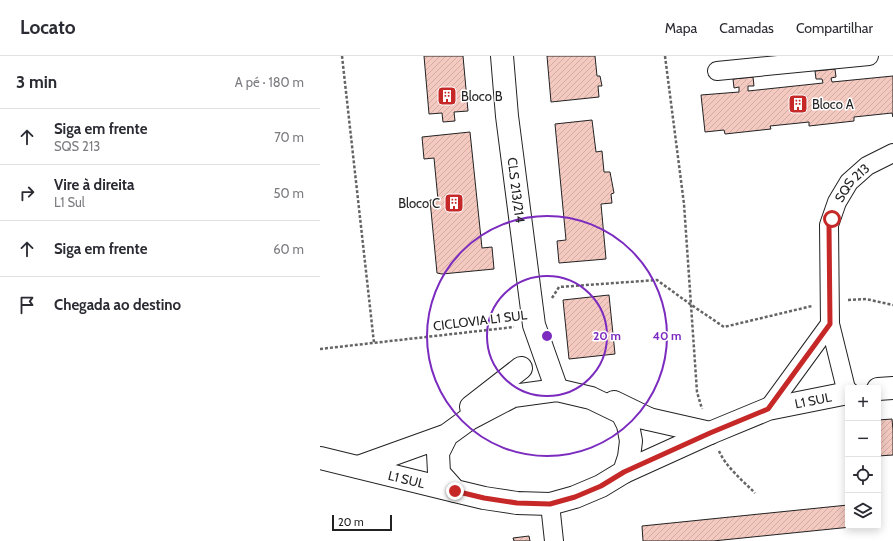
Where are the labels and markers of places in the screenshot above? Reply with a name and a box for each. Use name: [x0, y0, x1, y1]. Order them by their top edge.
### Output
building icon: Bloco B: [436, 85, 458, 107]
place label: Bloco B: [461, 88, 503, 104]
building icon: Bloco A: [787, 93, 809, 115]
place label: Bloco A: [812, 96, 854, 112]
building icon: Bloco C: [443, 192, 465, 214]
place label: Bloco C: [398, 195, 440, 211]
centre of rings: [540, 329, 554, 343]

